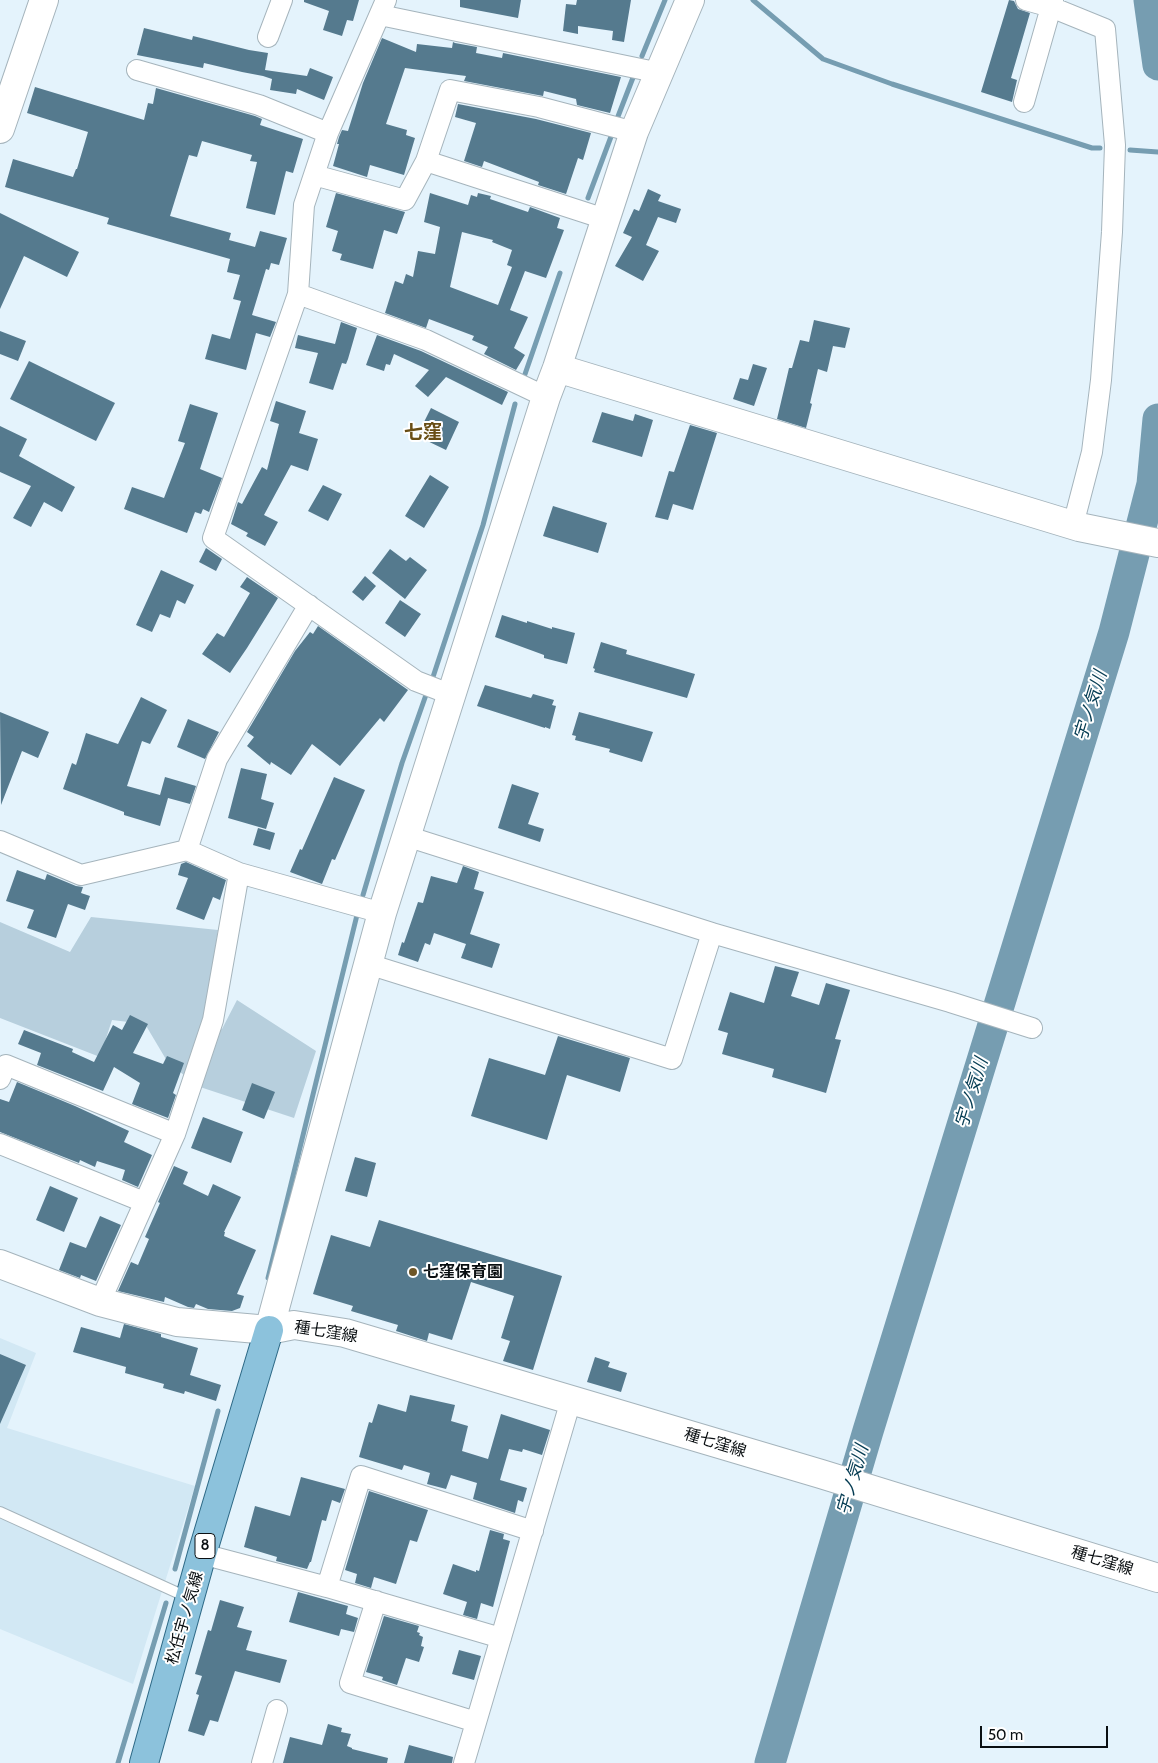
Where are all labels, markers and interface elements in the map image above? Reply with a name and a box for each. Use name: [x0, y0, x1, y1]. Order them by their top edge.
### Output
district label: 七窪: [404, 421, 442, 443]
water label: 宇ノ気川: [1070, 668, 1112, 744]
water label: 宇ノ気川: [951, 1055, 993, 1131]
place label: 七窪保育園: [423, 1262, 503, 1282]
marker: 七窪保育園: [407, 1266, 419, 1278]
street label: 種七窪線: [293, 1318, 359, 1346]
street label: 種七窪線: [682, 1424, 748, 1462]
water label: 宇ノ気川: [833, 1442, 873, 1518]
road number: 8: [195, 1534, 215, 1558]
street label: 種七窪線: [1069, 1542, 1135, 1580]
street label: 松任宇ノ気線: [163, 1569, 207, 1667]
scale bar: [983, 1716, 1110, 1748]
text: 50 m: [988, 1726, 1023, 1744]

